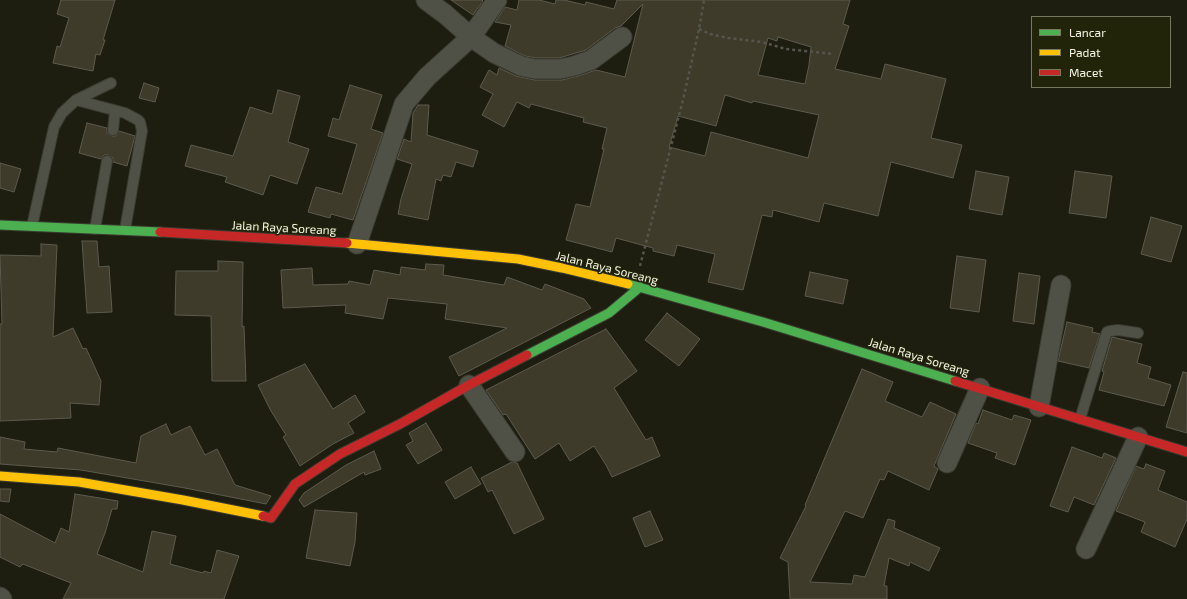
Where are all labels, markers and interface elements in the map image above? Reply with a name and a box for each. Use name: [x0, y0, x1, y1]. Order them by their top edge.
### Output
legend: [1031, 16, 1171, 88]
text: Lancar: [1069, 25, 1106, 39]
text: Padat: [1069, 45, 1101, 59]
text: Macet: [1069, 65, 1103, 79]
street label: Jalan Raya Soreang: [231, 218, 337, 238]
street label: Jalan Raya Soreang: [554, 248, 660, 288]
street label: Jalan Raya Soreang: [867, 335, 971, 379]

